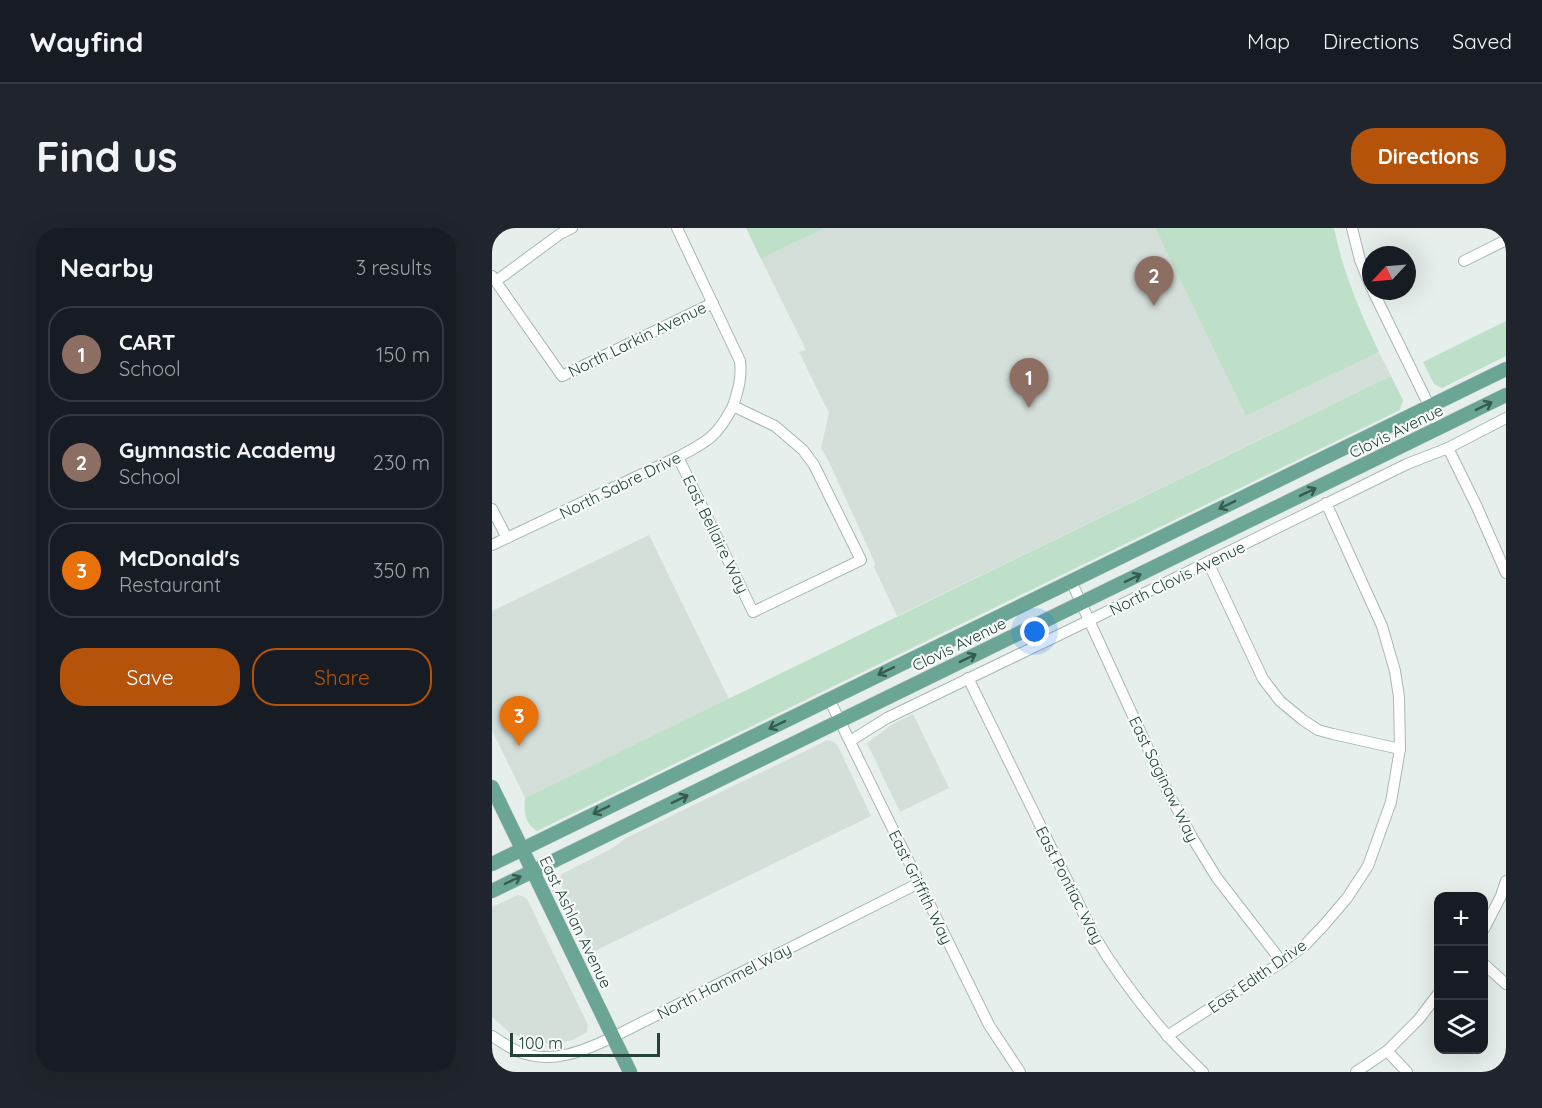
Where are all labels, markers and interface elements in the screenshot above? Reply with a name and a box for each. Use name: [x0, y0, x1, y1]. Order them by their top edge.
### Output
text: Wayfind: [30, 24, 143, 59]
text: Map: [1247, 28, 1290, 54]
text: Directions: [1323, 28, 1419, 54]
text: Saved: [1452, 28, 1512, 54]
button: Directions: [1351, 128, 1506, 184]
text: Find us: [36, 130, 178, 183]
north arrow: [1362, 246, 1416, 300]
text: Nearby: [60, 251, 154, 284]
text: 3 results: [356, 255, 432, 280]
pin: 2: [1134, 256, 1174, 306]
street label: North Larkin Avenue: [565, 297, 709, 381]
text: CART: [119, 328, 175, 356]
text: 1: [78, 342, 85, 367]
text: 150 m: [376, 342, 430, 367]
text: School: [119, 356, 181, 381]
pin: 1: [1010, 358, 1048, 408]
street label: Clovis Avenue: [1346, 400, 1446, 462]
one-way arrow: [1474, 400, 1492, 412]
text: Gymnastic Academy: [119, 436, 336, 464]
street label: North Sabre Drive: [556, 447, 684, 523]
text: 2: [76, 450, 87, 475]
text: 230 m: [373, 450, 430, 475]
text: School: [119, 464, 181, 489]
street label: East Bellaire Way: [679, 472, 753, 596]
one-way arrow: [1299, 486, 1317, 497]
one-way arrow: [1219, 499, 1236, 511]
street label: North Clovis Avenue: [1106, 536, 1248, 620]
text: McDonald's: [119, 544, 240, 572]
text: 3: [76, 558, 87, 583]
text: 350 m: [373, 558, 430, 583]
one-way arrow: [1124, 571, 1142, 583]
text: Restaurant: [119, 572, 221, 597]
street label: Clovis Avenue: [909, 613, 1009, 675]
your location: [1020, 617, 1049, 646]
button: Save: [60, 648, 240, 706]
button: Share: [252, 648, 432, 706]
one-way arrow: [958, 652, 976, 664]
one-way arrow: [878, 666, 896, 678]
pin: 3: [500, 696, 538, 746]
street label: East Saginaw Way: [1125, 713, 1203, 845]
one-way arrow: [768, 719, 786, 731]
one-way arrow: [671, 792, 689, 804]
one-way arrow: [593, 805, 611, 817]
street label: East Pontiac Way: [1032, 823, 1108, 947]
street label: East Griffith Way: [885, 827, 957, 947]
street label: East Ashlan Avenue: [535, 853, 617, 991]
one-way arrow: [503, 874, 521, 886]
map controls: [1434, 892, 1488, 1054]
button: +: [1434, 892, 1488, 946]
street label: East Edith Drive: [1204, 935, 1310, 1017]
street label: North Hammel Way: [654, 939, 794, 1023]
button: −: [1434, 946, 1488, 1000]
button: layers: [1434, 1000, 1488, 1054]
scale bar: [510, 1030, 660, 1058]
text: 100 m: [519, 1033, 563, 1053]

